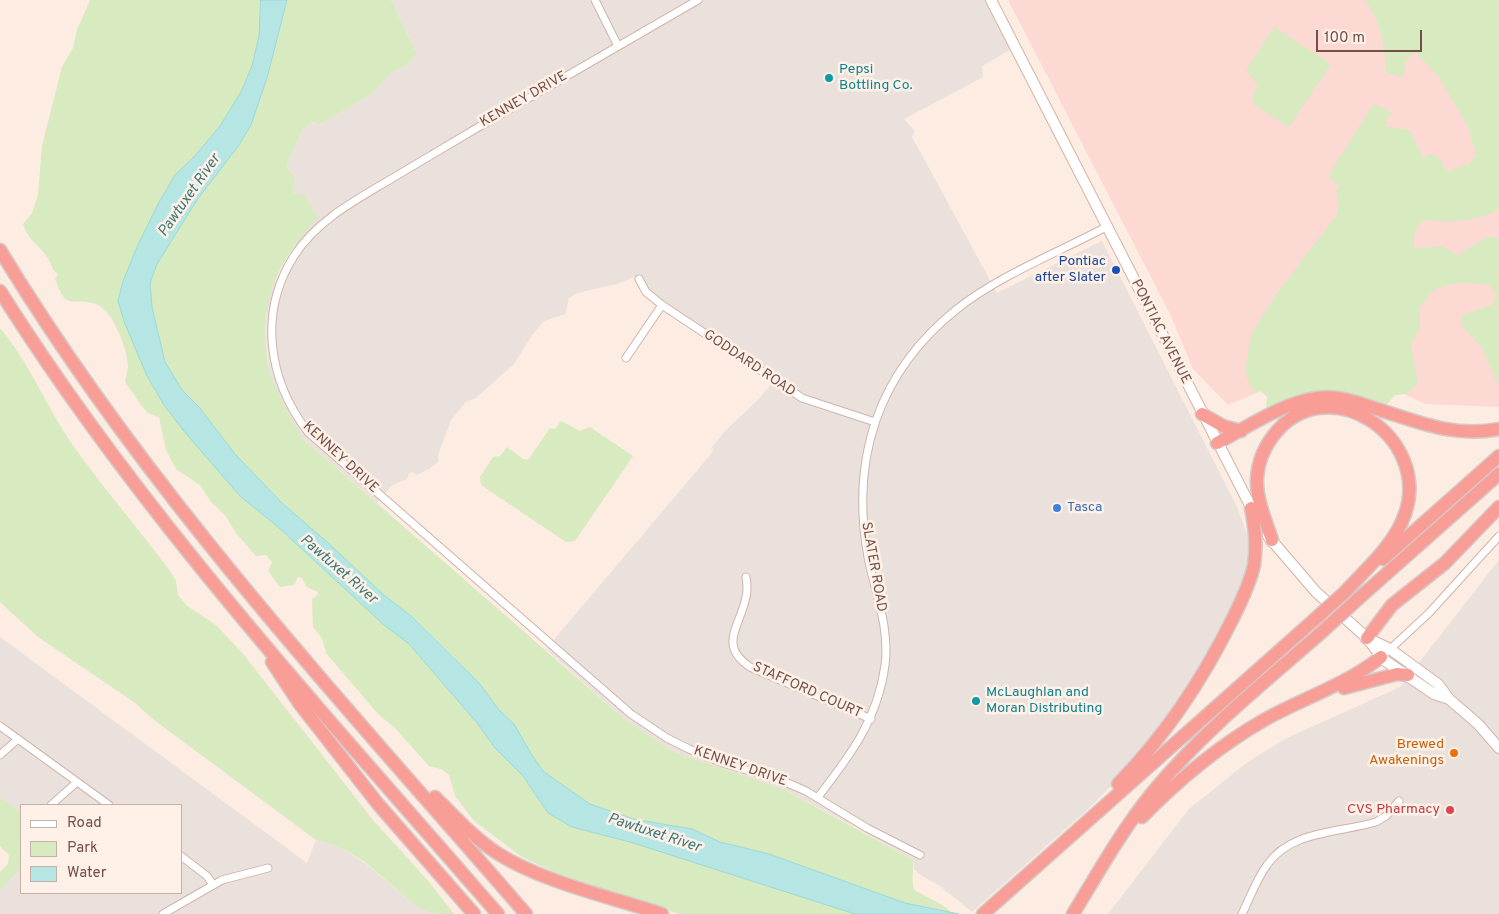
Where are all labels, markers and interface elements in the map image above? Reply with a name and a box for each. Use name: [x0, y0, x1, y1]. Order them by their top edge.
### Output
scale bar: [1319, 20, 1425, 52]
text: 100 m: [1324, 29, 1365, 48]
place label: Pepsi Bottling Co.: [839, 62, 913, 94]
street label: KENNEY DRIVE: [478, 68, 570, 132]
marker: Pepsi Bottling Co.: [823, 72, 835, 84]
water label: Pawtuxet River: [155, 151, 225, 241]
place label: Pontiac after Slater: [1035, 254, 1106, 286]
marker: Pontiac after Slater: [1110, 264, 1122, 276]
street label: PONTIAC AVENUE: [1126, 277, 1194, 387]
street label: GODDARD ROAD: [700, 327, 798, 401]
street label: KENNEY DRIVE: [299, 419, 381, 497]
place label: Tasca: [1067, 500, 1102, 516]
marker: Tasca: [1051, 502, 1063, 514]
street label: SLATER ROAD: [857, 521, 889, 613]
water label: Pawtuxet River: [296, 531, 380, 609]
street label: STAFFORD COURT: [750, 659, 864, 723]
place label: McLaughlan and Moran Distributing: [986, 685, 1102, 718]
marker: McLaughlan and Moran Distributing: [970, 695, 982, 707]
place label: Brewed Awakenings: [1369, 737, 1444, 770]
street label: KENNEY DRIVE: [691, 743, 789, 791]
marker: Brewed Awakenings: [1448, 747, 1460, 759]
place label: CVS Pharmacy: [1347, 802, 1440, 818]
legend: [20, 804, 182, 894]
marker: CVS Pharmacy: [1444, 804, 1456, 816]
water label: Pawtuxet River: [605, 810, 703, 858]
text: Road: [67, 814, 102, 833]
text: Park: [67, 839, 98, 858]
text: Water: [67, 864, 106, 883]

